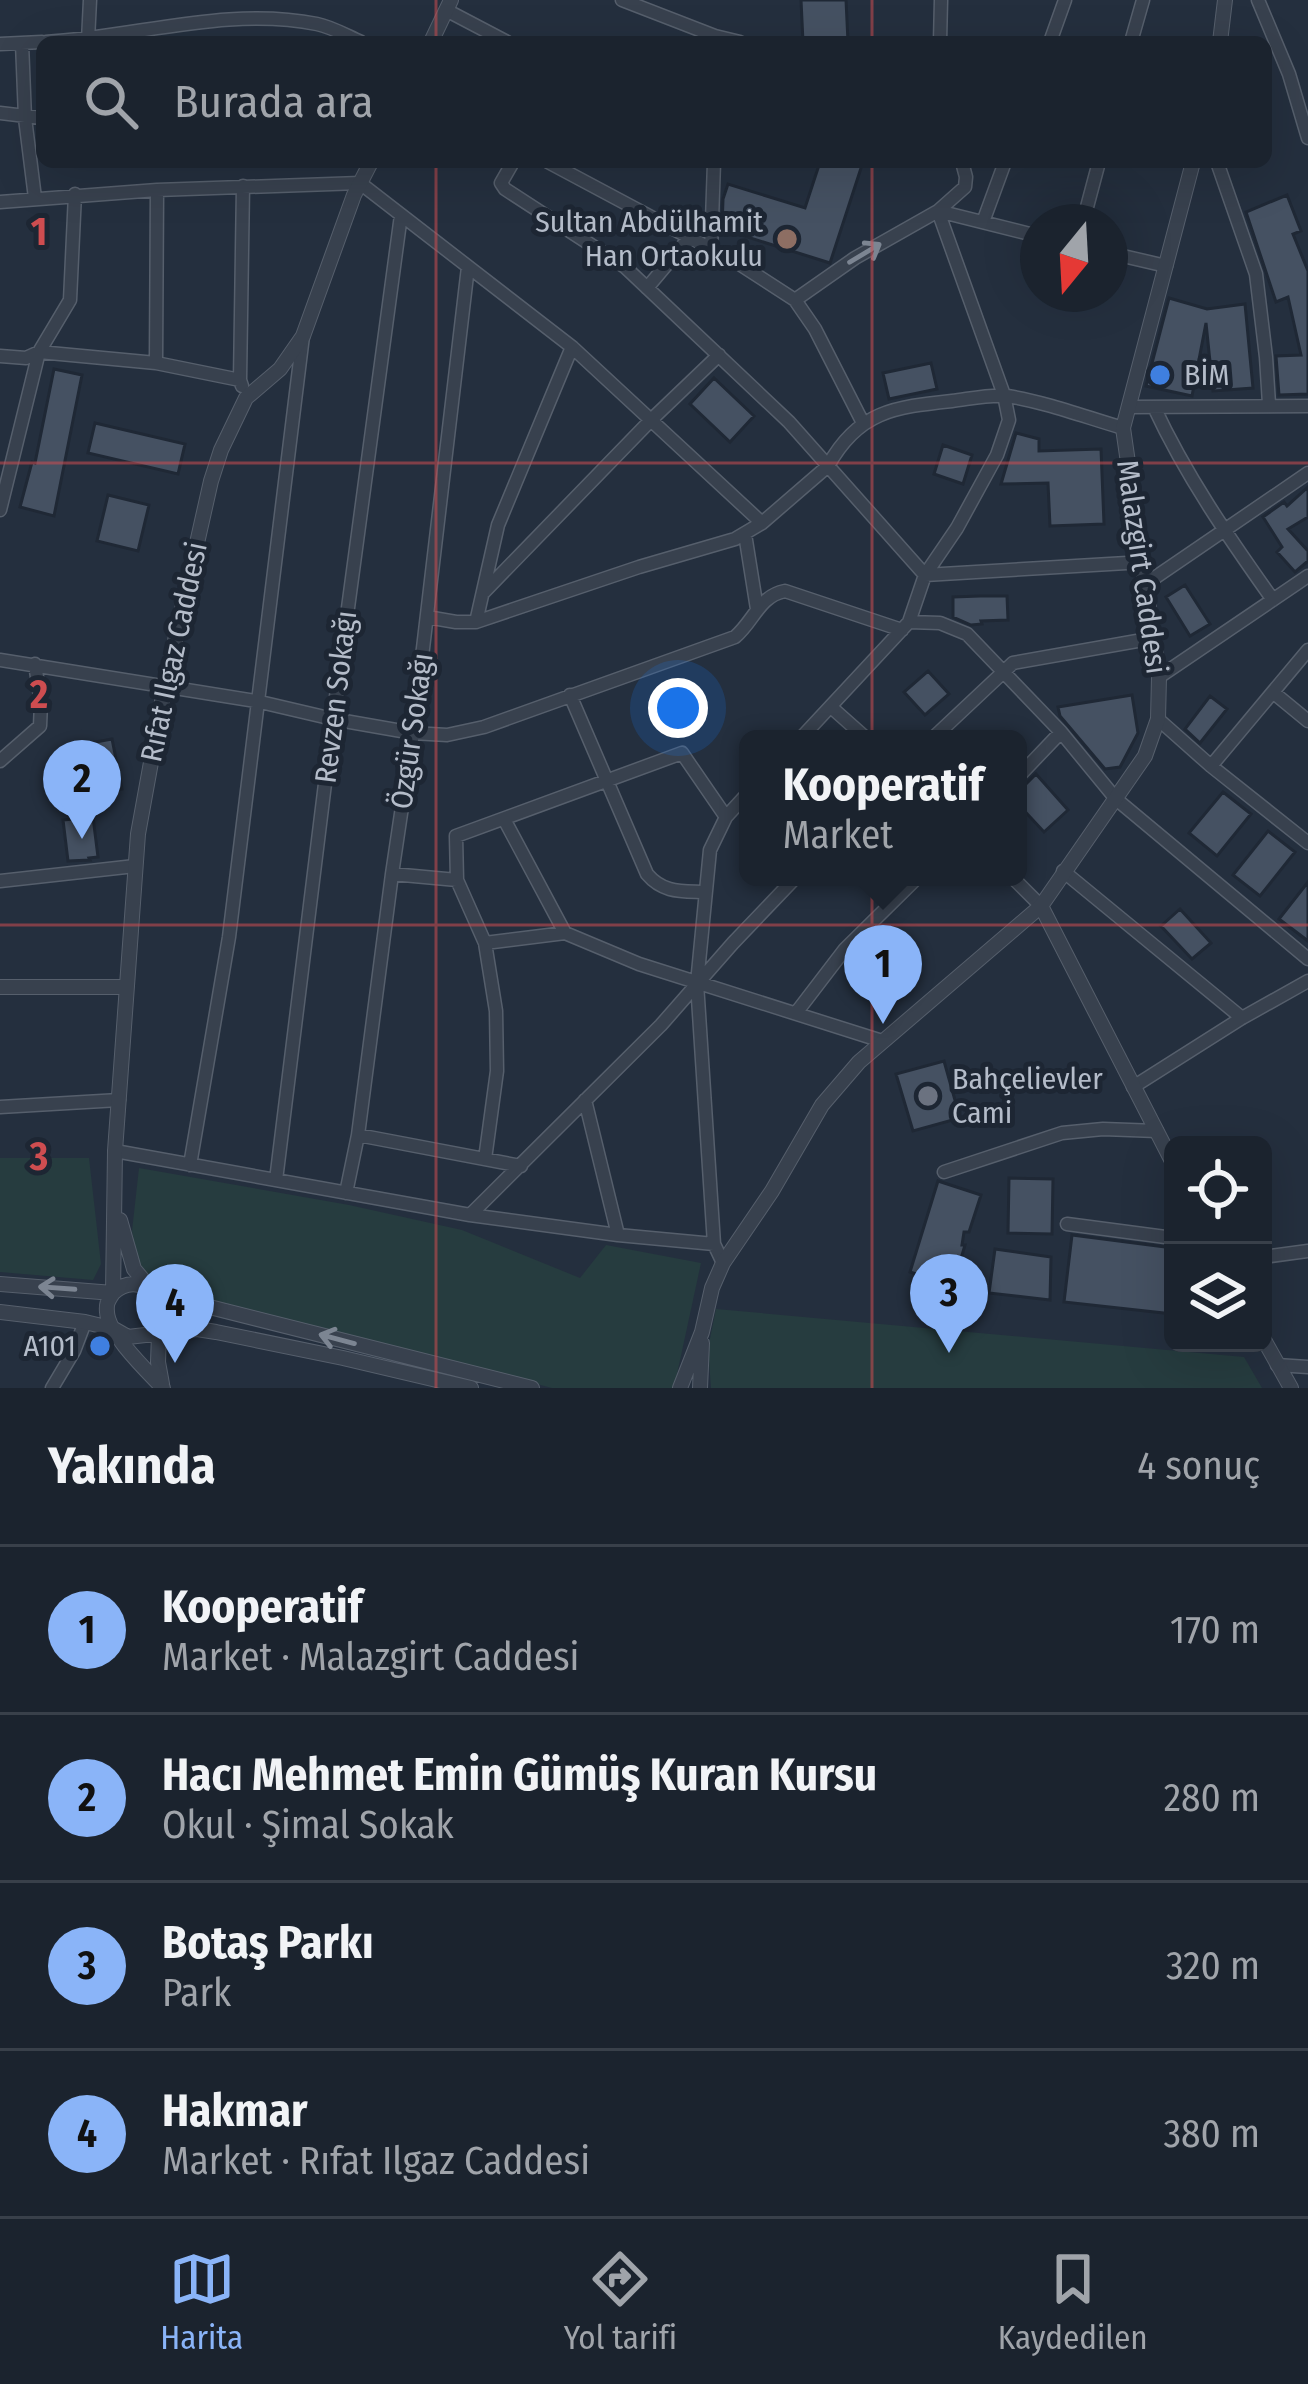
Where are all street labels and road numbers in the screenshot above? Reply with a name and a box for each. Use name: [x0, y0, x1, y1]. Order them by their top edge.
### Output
street label: Malazgirt Caddesi: [1109, 458, 1175, 676]
street label: Rıfat Ilgaz Caddesi: [133, 539, 215, 765]
street label: Revzen Sokağı: [308, 609, 364, 785]
street label: Özgür Sokağı: [383, 651, 441, 811]

